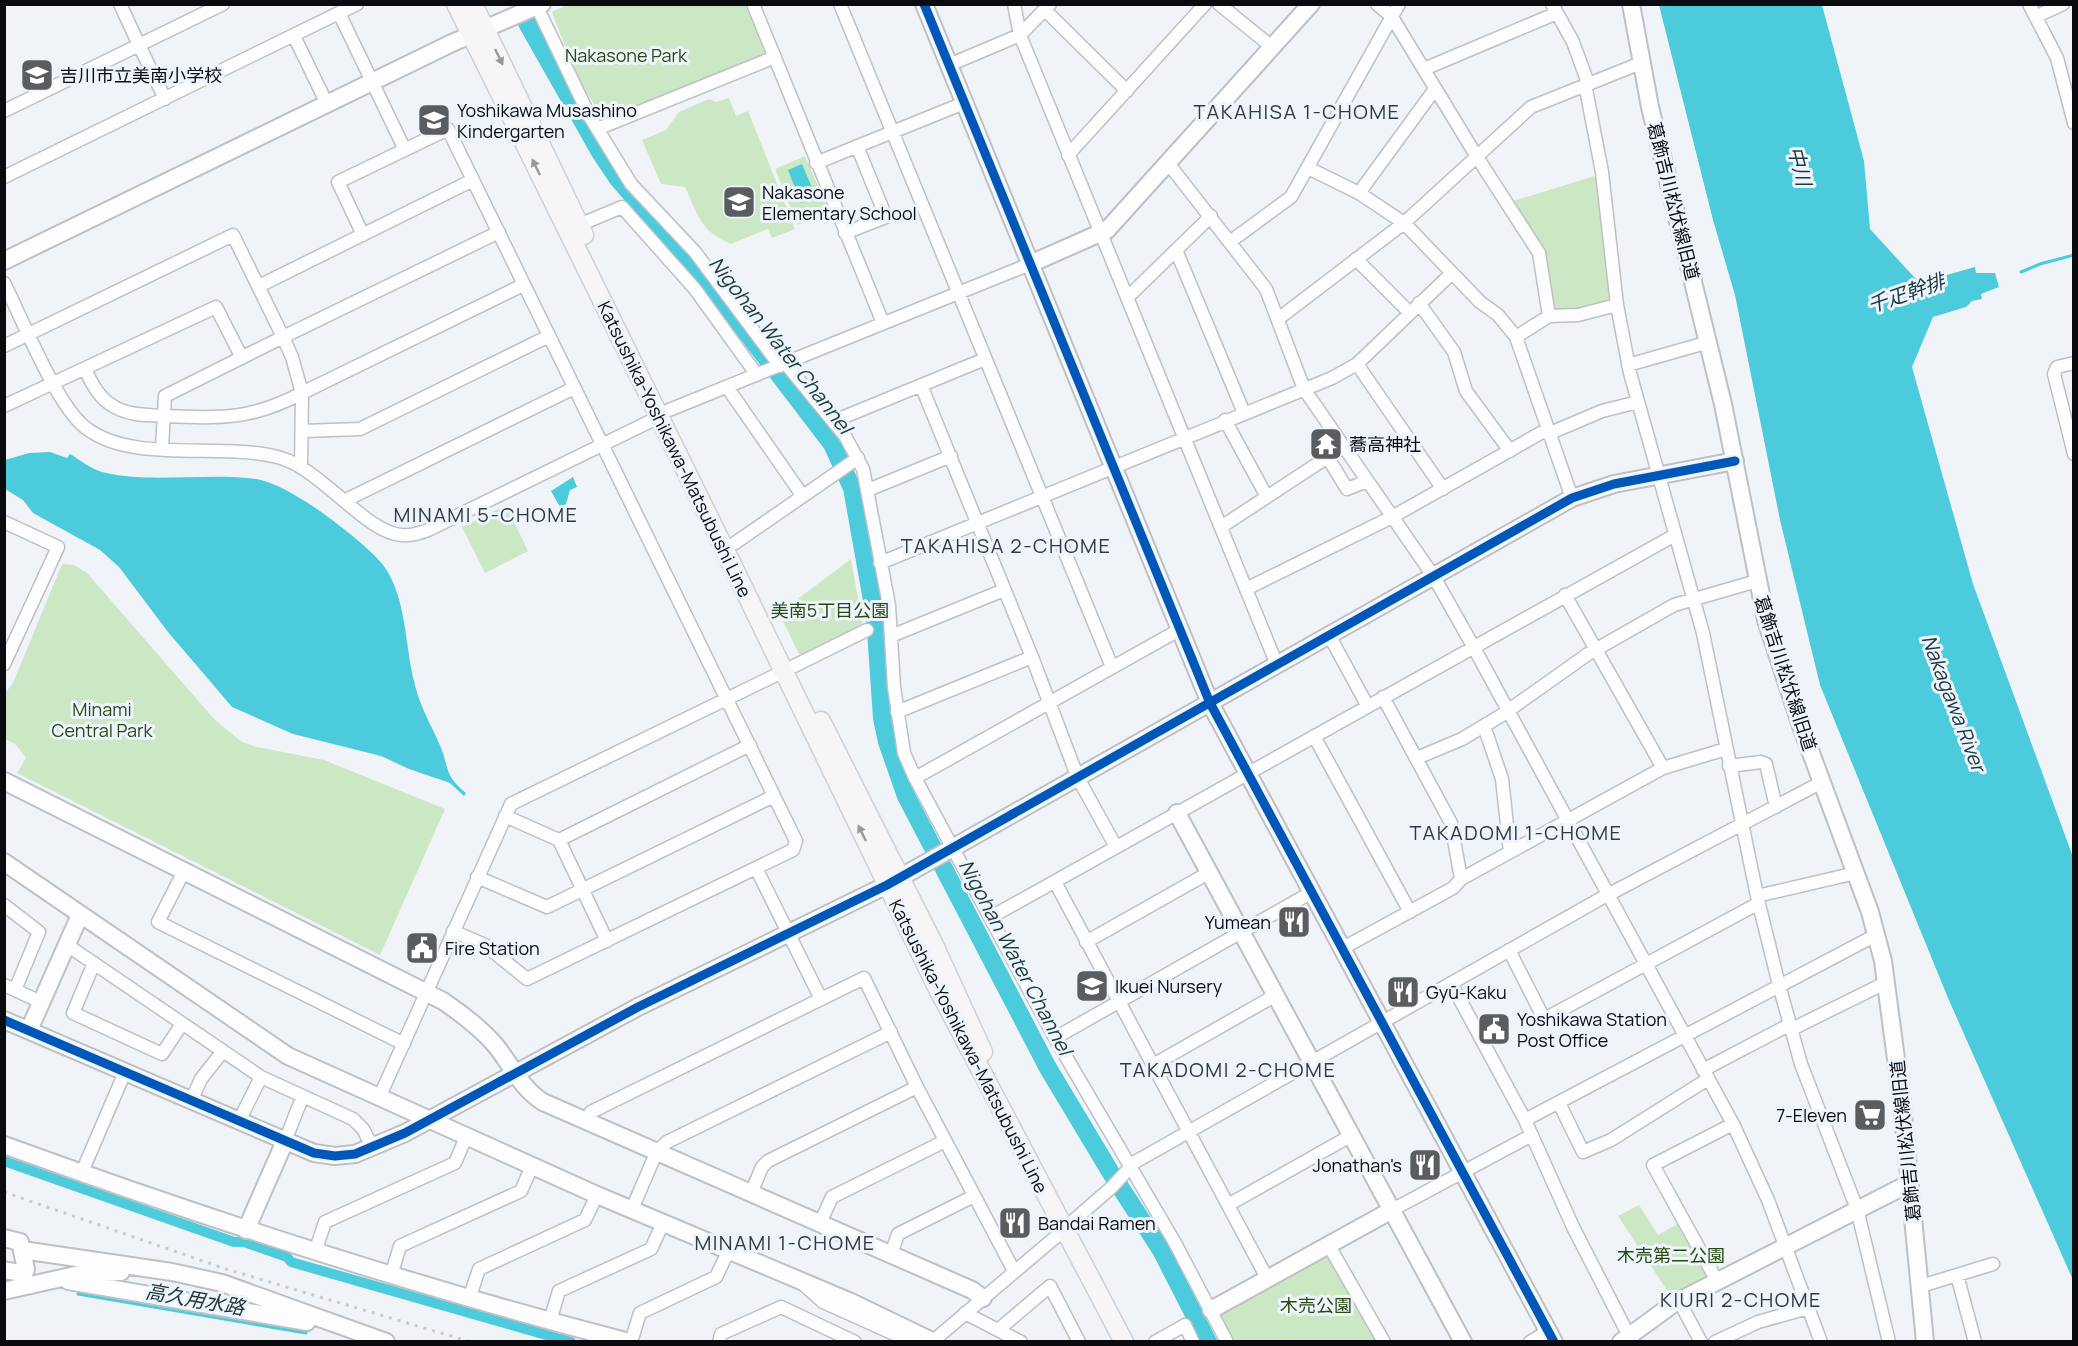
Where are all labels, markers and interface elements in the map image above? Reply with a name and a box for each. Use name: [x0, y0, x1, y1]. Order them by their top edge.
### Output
park label: Nakasone Park: [565, 43, 688, 67]
one-way arrow: [494, 48, 503, 65]
school or university icon: 吉川市立美南小学校: [19, 57, 55, 93]
place label: 吉川市立美南小学校: [60, 63, 222, 87]
place label: Yoshikawa Musashino Kindergarten: [457, 98, 637, 143]
district label: TAKAHISA 1-CHOME: [1194, 98, 1400, 125]
school or university icon: Yoshikawa Musashino Kindergarten: [416, 102, 452, 138]
street label: 葛飾吉川松伏線旧道: [1643, 120, 1705, 282]
water label: 中川: [1782, 143, 1818, 191]
one-way arrow: [532, 159, 541, 176]
place label: Nakasone Elementary School: [762, 180, 917, 225]
school or university icon: Nakasone Elementary School: [721, 184, 757, 220]
water label: Nigohan Water Channel: [703, 251, 860, 441]
water label: 千疋幹排: [1864, 266, 1951, 319]
street label: Katsushika-Yoshikawa-Matsubushi Line: [593, 297, 757, 601]
temple icon: 蕎高神社: [1308, 426, 1344, 462]
place label: 蕎高神社: [1349, 432, 1421, 456]
district label: MINAMI 5-CHOME: [394, 501, 578, 528]
district label: TAKAHISA 2-CHOME: [901, 532, 1111, 559]
street label: 葛飾吉川松伏線旧道: [1750, 592, 1822, 754]
park label: 美南5丁目公園: [771, 598, 889, 622]
water label: Nakagawa River: [1916, 631, 1993, 778]
park label: Minami Central Park: [52, 697, 153, 742]
district label: TAKADOMI 1-CHOME: [1410, 819, 1623, 846]
one-way arrow: [857, 824, 866, 841]
water label: Nigohan Water Channel: [953, 855, 1080, 1061]
street label: Katsushika-Yoshikawa-Matsubushi Line: [884, 895, 1054, 1197]
restaurant icon: Yumean: [1276, 904, 1312, 940]
place label: Yumean: [1205, 910, 1271, 934]
public building icon: Fire Station: [404, 930, 440, 966]
place label: Fire Station: [445, 936, 540, 960]
school or university icon: Ikuei Nursery: [1074, 968, 1110, 1004]
place label: Ikuei Nursery: [1115, 974, 1223, 998]
restaurant icon: Gyū-Kaku: [1385, 974, 1421, 1010]
place label: Gyū-Kaku: [1426, 980, 1507, 1004]
place label: Yoshikawa Station Post Office: [1517, 1007, 1667, 1052]
public building icon: Yoshikawa Station Post Office: [1476, 1011, 1512, 1047]
district label: TAKADOMI 2-CHOME: [1120, 1056, 1336, 1083]
street label: 葛飾吉川松伏線旧道: [1885, 1059, 1925, 1223]
supermarket icon: 7-Eleven: [1852, 1097, 1888, 1133]
place label: 7-Eleven: [1776, 1103, 1847, 1127]
restaurant icon: Jonathan's: [1407, 1147, 1443, 1183]
place label: Jonathan's: [1313, 1153, 1402, 1177]
restaurant icon: Bandai Ramen: [997, 1205, 1033, 1241]
place label: Bandai Ramen: [1038, 1211, 1156, 1235]
district label: MINAMI 1-CHOME: [694, 1229, 876, 1256]
park label: 木売第二公園: [1617, 1243, 1725, 1267]
water label: 高久用水路: [143, 1277, 249, 1321]
district label: KIURI 2-CHOME: [1660, 1286, 1822, 1313]
park label: 木売公園: [1280, 1293, 1352, 1317]

